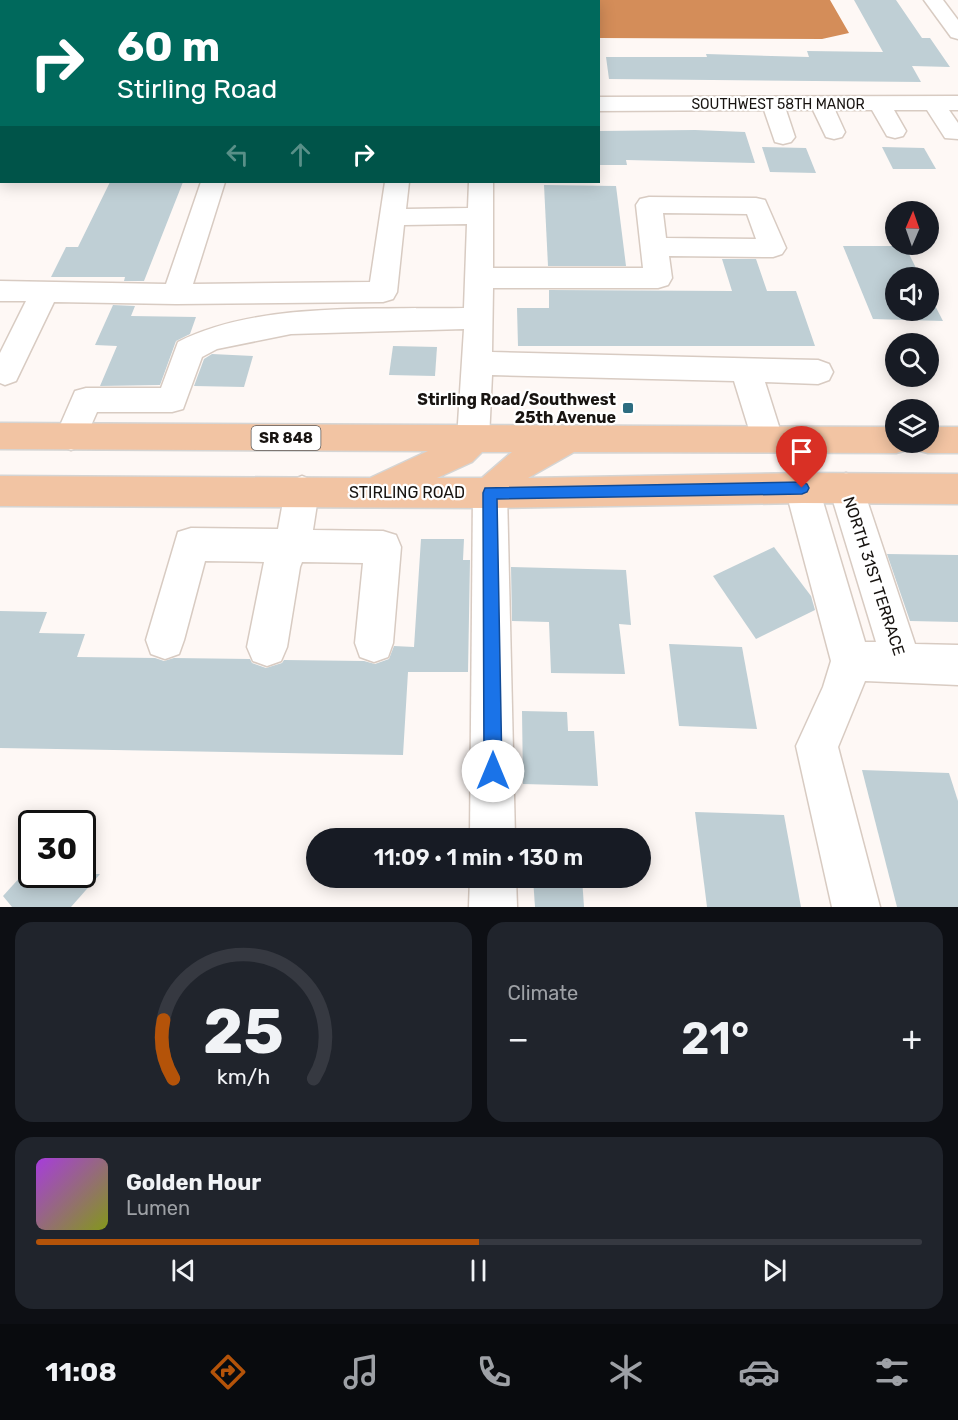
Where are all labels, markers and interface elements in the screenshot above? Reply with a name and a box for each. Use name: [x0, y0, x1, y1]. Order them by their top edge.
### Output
text: 60 m: [117, 22, 220, 72]
icon: right: [18, 24, 96, 102]
text: Stirling Road: [117, 73, 277, 105]
street label: SOUTHWEST 58TH MANOR: [691, 96, 865, 113]
icon: left: [221, 138, 254, 171]
icon: ahead: [284, 138, 317, 171]
icon: right: [347, 138, 380, 171]
north arrow: [885, 201, 939, 255]
map controls: [885, 201, 939, 453]
button: sound: [885, 267, 939, 321]
button: search: [885, 333, 939, 387]
place label: Stirling Road/Southwest 25th Avenue: [417, 390, 617, 427]
button: layers: [885, 399, 939, 453]
marker: Stirling Road/Southwest 25th Avenue: [621, 401, 635, 415]
road number: SR 848: [252, 426, 320, 450]
pin: [776, 426, 827, 488]
icon: arrive: [785, 435, 818, 468]
street label: STIRLING ROAD: [349, 483, 465, 502]
street label: NORTH 31ST TERRACE: [839, 494, 909, 658]
position arrow: [461, 739, 525, 803]
speed limit sign: 30: [18, 810, 96, 888]
text: 11:09 · 1 min · 130 m: [374, 844, 583, 871]
text: Climate: [508, 981, 578, 1005]
text: 25: [203, 995, 284, 1069]
text: 21°: [681, 1012, 749, 1065]
text: −: [508, 1019, 529, 1058]
text: +: [901, 1019, 922, 1058]
text: km/h: [216, 1064, 270, 1089]
text: Golden Hour: [126, 1169, 261, 1196]
text: Lumen: [126, 1196, 190, 1220]
icon: previous: [167, 1254, 200, 1287]
icon: pause: [462, 1254, 495, 1287]
icon: next: [758, 1254, 791, 1287]
icon: directions: [207, 1351, 249, 1393]
icon: music: [340, 1351, 382, 1393]
icon: phone: [473, 1351, 515, 1393]
icon: climate: [605, 1351, 647, 1393]
icon: car: [738, 1351, 780, 1393]
icon: filters: [871, 1351, 913, 1393]
text: 11:08: [45, 1356, 117, 1388]

